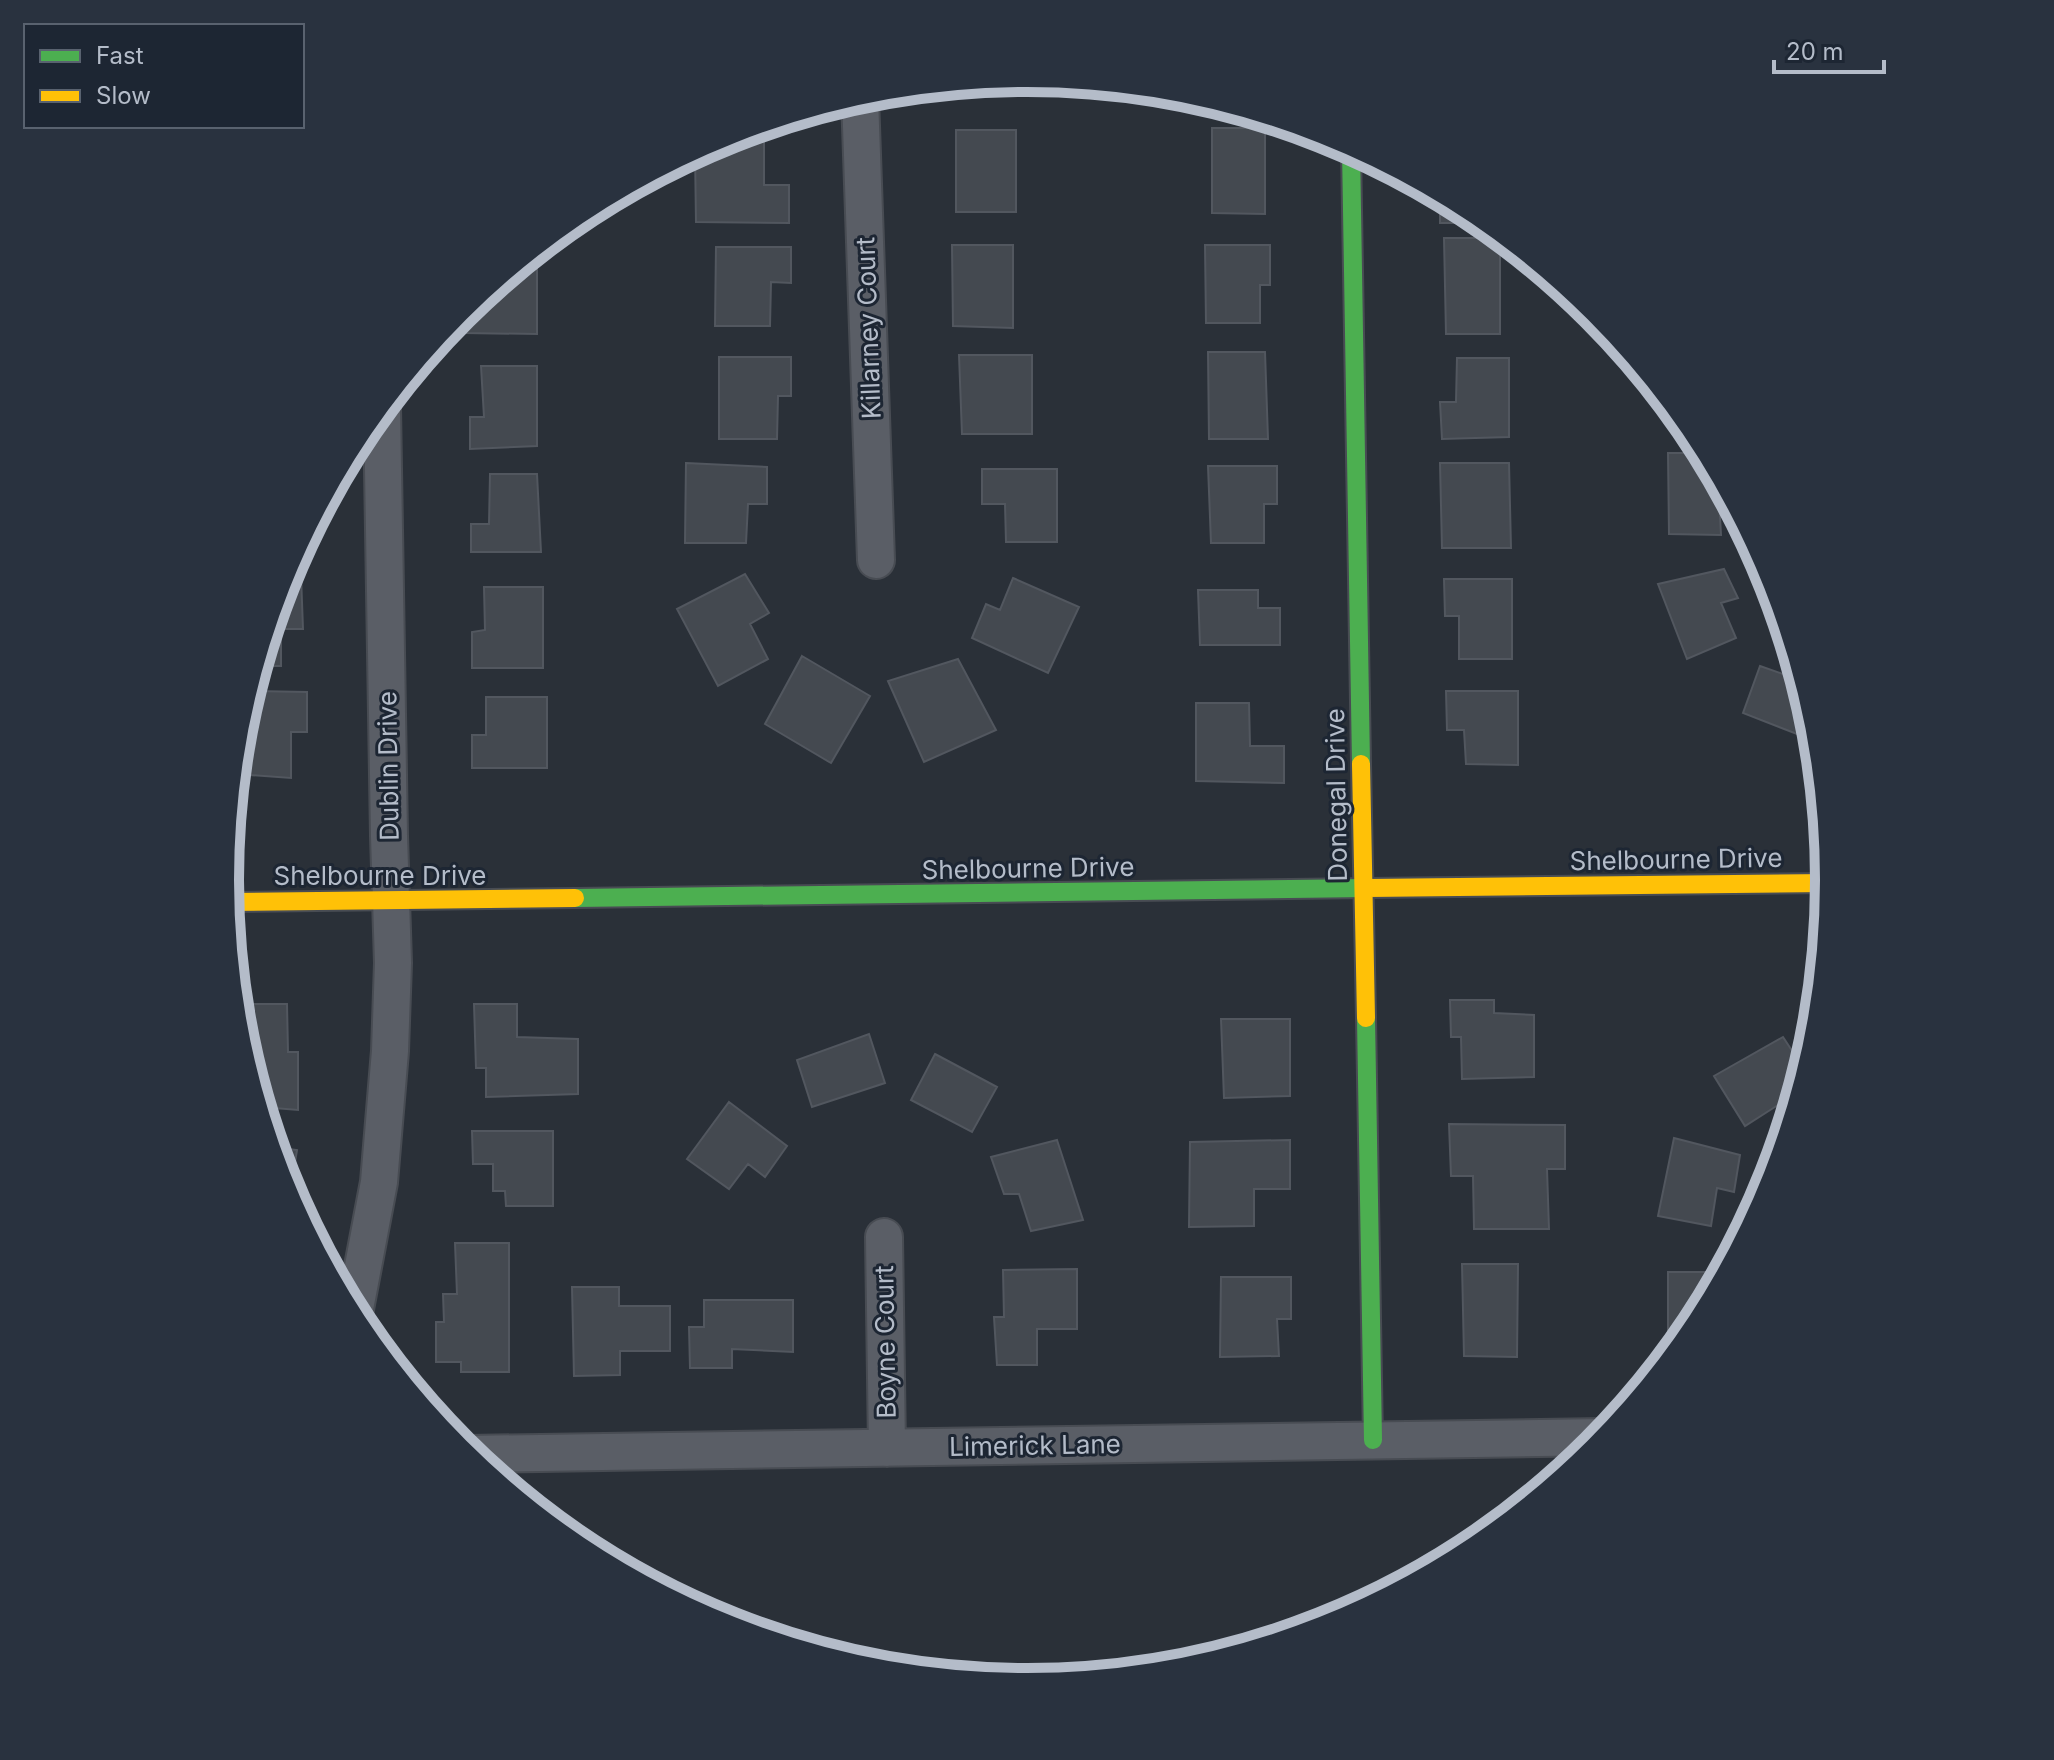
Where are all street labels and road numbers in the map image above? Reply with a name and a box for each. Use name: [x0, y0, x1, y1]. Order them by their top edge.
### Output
street label: Killarney Court: [849, 236, 887, 420]
street label: Dublin Drive: [371, 691, 405, 841]
street label: Donegal Drive: [1319, 708, 1353, 882]
street label: Shelbourne Drive: [1569, 842, 1783, 876]
street label: Shelbourne Drive: [921, 851, 1135, 885]
street label: Shelbourne Drive: [274, 860, 486, 891]
street label: Boyne Court: [868, 1265, 902, 1419]
street label: Limerick Lane: [949, 1428, 1121, 1462]

